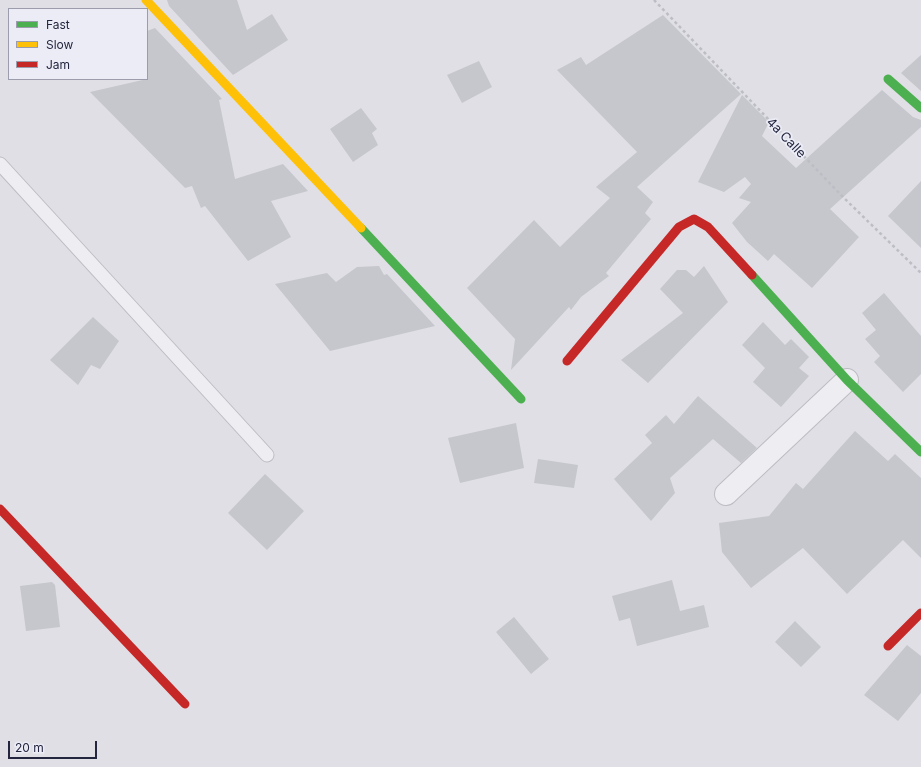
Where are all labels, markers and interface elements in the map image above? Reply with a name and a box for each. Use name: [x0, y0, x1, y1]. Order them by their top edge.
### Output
legend: [8, 8, 148, 80]
text: Fast: [46, 17, 70, 32]
text: Slow: [46, 37, 73, 52]
text: Jam: [46, 57, 70, 72]
street label: 4a Calle: [763, 115, 809, 161]
scale bar: [10, 733, 99, 759]
text: 20 m: [15, 740, 44, 755]

